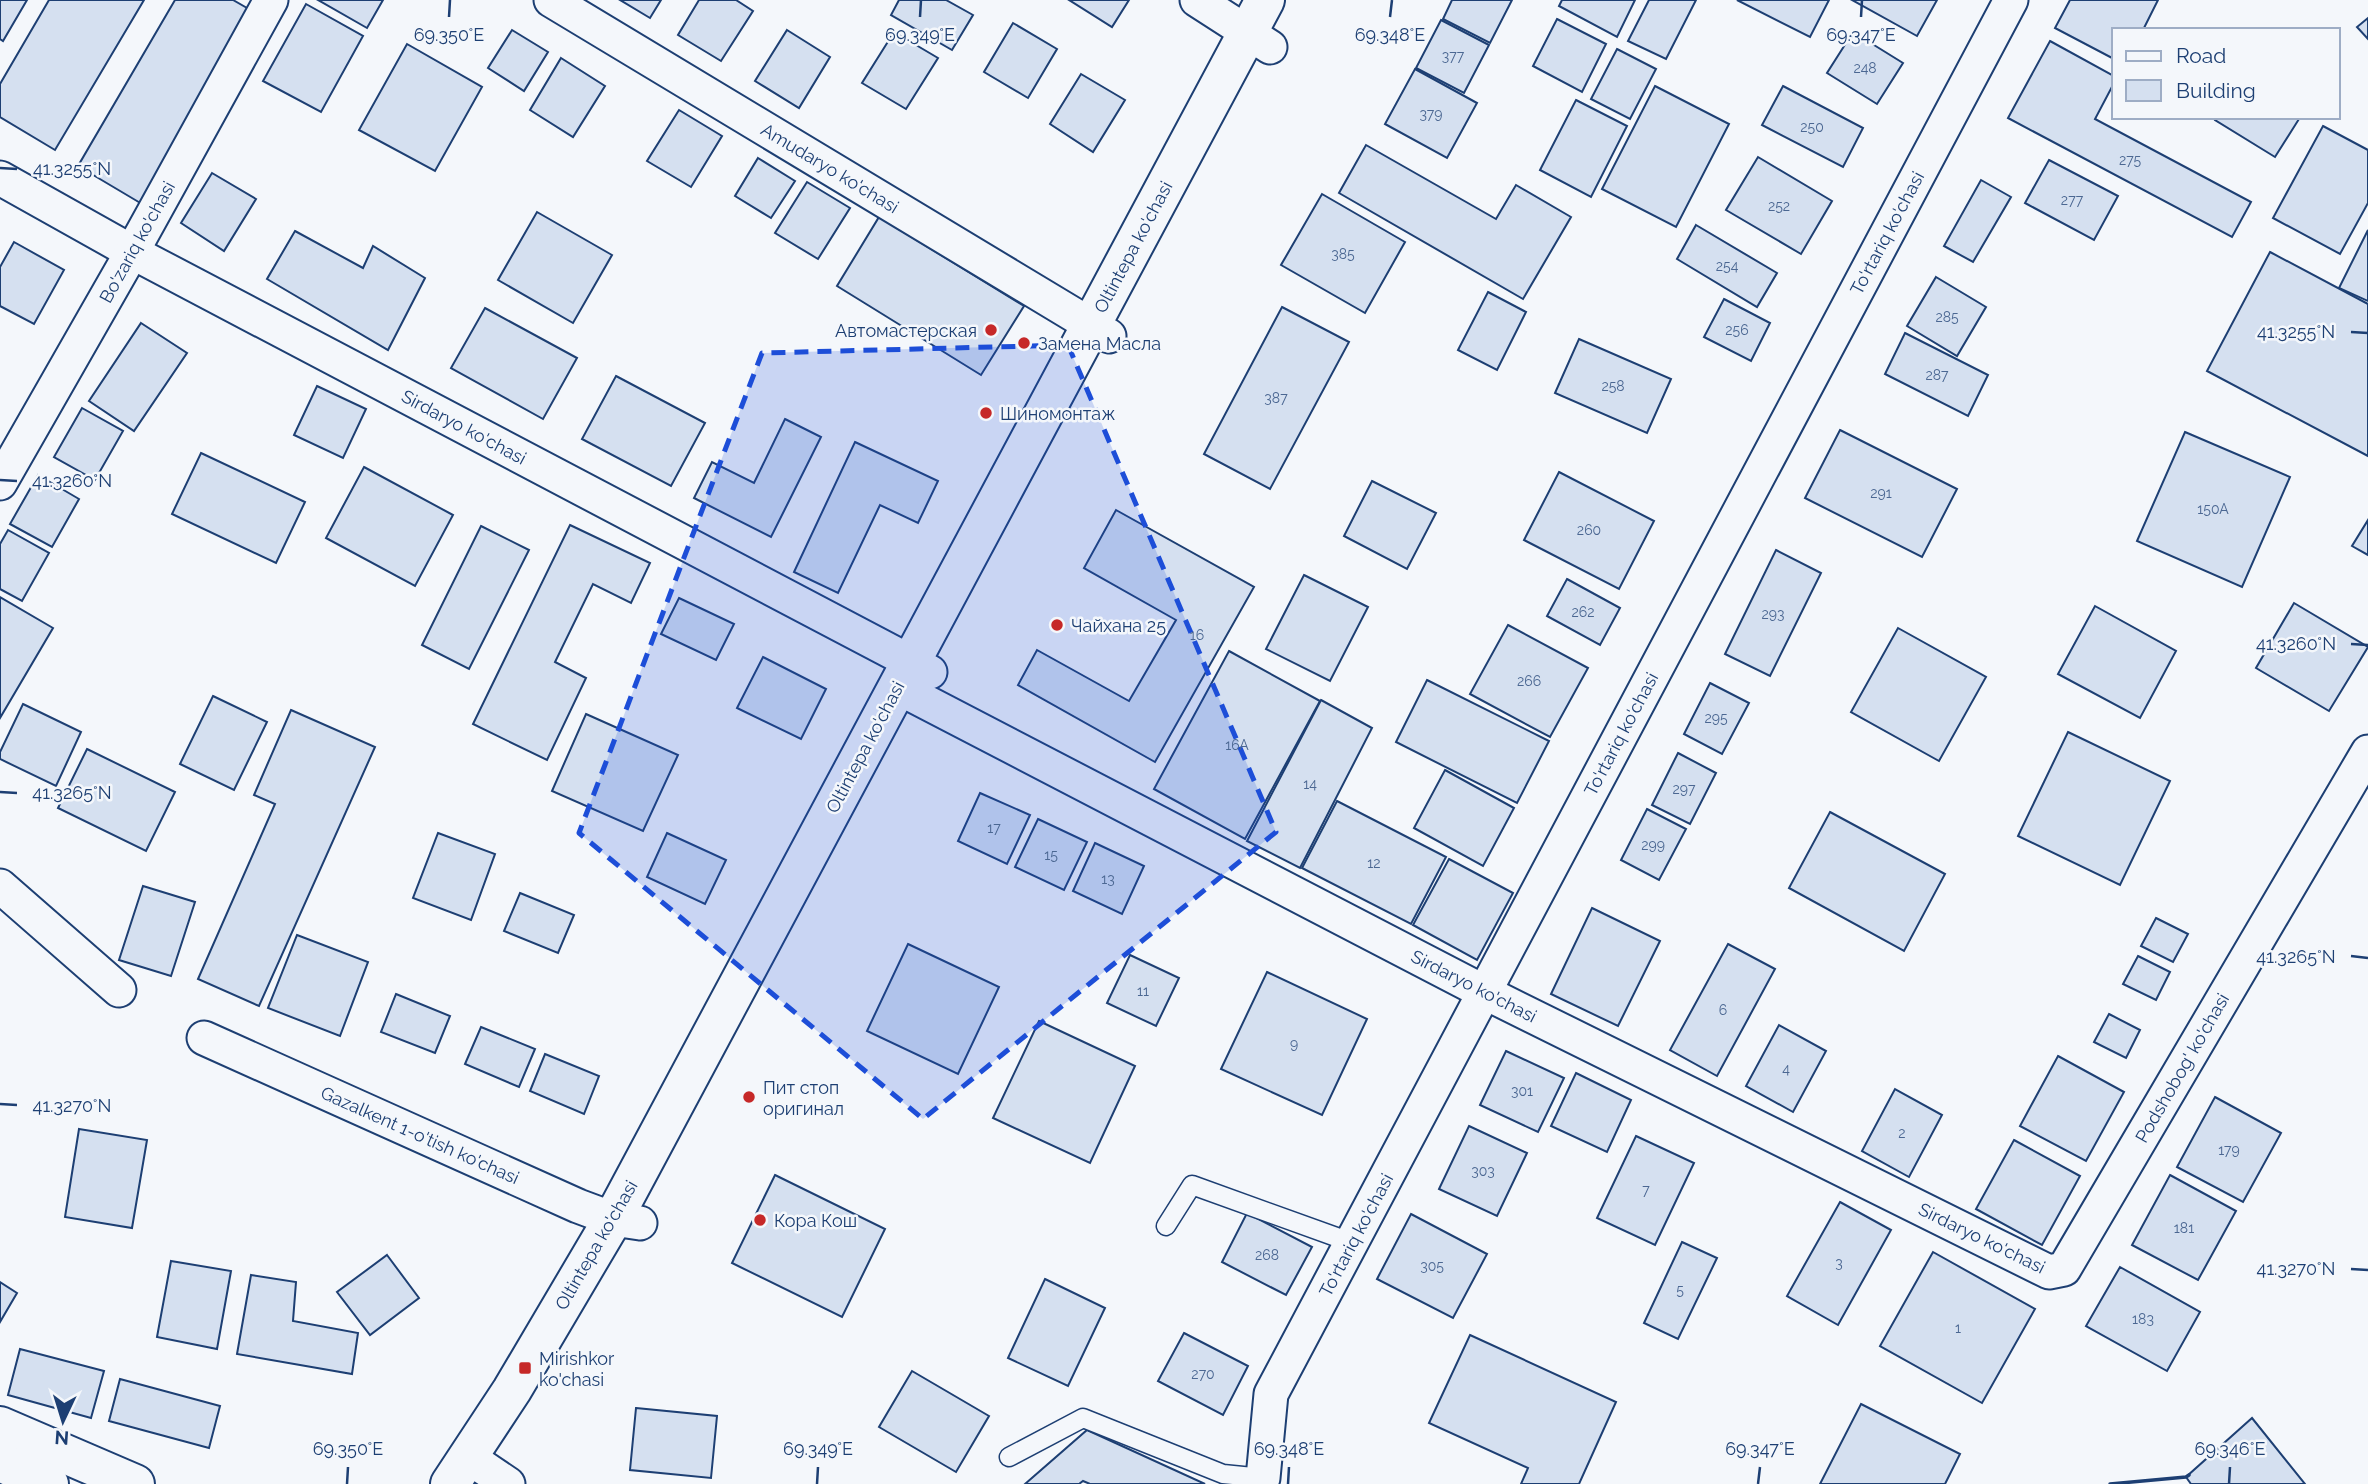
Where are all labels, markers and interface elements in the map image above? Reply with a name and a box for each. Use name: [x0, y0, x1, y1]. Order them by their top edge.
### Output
text: 69.350°E: [414, 24, 484, 45]
text: 69.349°E: [885, 24, 955, 45]
text: 69.348°E: [1355, 24, 1425, 45]
text: 69.347°E: [1826, 24, 1896, 45]
legend: [2112, 28, 2340, 119]
text: Road: [2176, 43, 2226, 68]
house number: 377: [1442, 48, 1465, 64]
house number: 248: [1853, 60, 1877, 76]
text: Building: [2176, 78, 2256, 103]
house number: 379: [1419, 106, 1443, 122]
street label: Amudaryo ko'chasi: [757, 119, 903, 217]
house number: 250: [1800, 119, 1824, 135]
house number: 275: [2119, 152, 2141, 168]
text: 41.3255°N: [33, 158, 111, 179]
street label: To'rtariq ko'chasi: [1846, 168, 1928, 298]
street label: Bo'zariq ko'chasi: [95, 178, 179, 306]
street label: Oltintepa ko'chasi: [1089, 178, 1177, 316]
house number: 277: [2061, 192, 2084, 208]
house number: 252: [1768, 198, 1790, 214]
house number: 385: [1331, 246, 1355, 262]
house number: 254: [1716, 258, 1739, 274]
house number: 285: [1935, 309, 1959, 325]
place label: Автомастерская: [835, 320, 977, 341]
text: 41.3255°N: [2257, 321, 2335, 342]
marker: Автомастерская: [983, 322, 999, 338]
house number: 256: [1725, 322, 1749, 338]
place label: Замена Маслa: [1038, 333, 1161, 354]
marker: Замена Маслa: [1016, 335, 1032, 351]
house number: 287: [1925, 367, 1949, 383]
house number: 258: [1601, 378, 1625, 394]
street label: Sirdaryo ko'chasi: [398, 385, 530, 469]
house number: 387: [1264, 390, 1288, 406]
place label: Шиномонтаж: [1000, 403, 1115, 424]
marker: Шиномонтаж: [978, 405, 994, 421]
text: 41.3260°N: [32, 470, 112, 491]
house number: 291: [1870, 485, 1892, 501]
house number: 150A: [2197, 501, 2229, 517]
house number: 260: [1577, 522, 1601, 538]
house number: 262: [1571, 604, 1595, 620]
house number: 293: [1762, 606, 1784, 622]
place label: Чайхана 25: [1071, 615, 1166, 636]
marker: Чайхана 25: [1049, 617, 1065, 633]
house number: 16: [1190, 627, 1204, 643]
text: 41.3260°N: [2256, 633, 2336, 654]
street label: To'rtariq ko'chasi: [1580, 669, 1662, 799]
house number: 266: [1517, 673, 1541, 689]
street label: Oltintepa ko'chasi: [821, 678, 909, 816]
house number: 295: [1704, 710, 1728, 726]
house number: 16A: [1225, 737, 1249, 753]
house number: 14: [1303, 776, 1317, 792]
house number: 297: [1673, 781, 1696, 797]
text: 41.3265°N: [32, 782, 112, 803]
house number: 17: [987, 820, 1001, 836]
house number: 299: [1641, 837, 1665, 853]
house number: 15: [1044, 847, 1058, 863]
house number: 12: [1367, 855, 1381, 871]
house number: 13: [1101, 871, 1115, 887]
street label: Sirdaryo ko'chasi: [1408, 945, 1540, 1027]
text: 41.3265°N: [2256, 946, 2336, 967]
house number: 11: [1137, 983, 1149, 999]
street label: Podshobog' ko'chasi: [2131, 990, 2233, 1146]
house number: 6: [1719, 1002, 1727, 1018]
house number: 9: [1290, 1036, 1298, 1052]
house number: 4: [1782, 1061, 1790, 1077]
place label: Пит стоп оригинал: [763, 1077, 844, 1119]
street label: Gazalkent 1-o'tish ko'chasi: [318, 1082, 522, 1188]
house number: 301: [1511, 1083, 1533, 1099]
marker: Пит стоп оригинал: [741, 1089, 757, 1105]
text: 41.3270°N: [33, 1095, 111, 1116]
house number: 2: [1898, 1125, 1906, 1141]
house number: 179: [2218, 1142, 2240, 1158]
house number: 303: [1471, 1163, 1495, 1179]
street label: To'rtariq ko'chasi: [1315, 1170, 1397, 1300]
street label: Oltintepa ko'chasi: [550, 1177, 642, 1313]
house number: 7: [1642, 1182, 1650, 1198]
street label: Sirdaryo ko'chasi: [1915, 1198, 2049, 1278]
place label: Кора Кош: [774, 1210, 857, 1231]
marker: Кора Кош: [752, 1212, 768, 1228]
house number: 181: [2174, 1220, 2194, 1236]
house number: 268: [1255, 1247, 1279, 1263]
house number: 3: [1835, 1255, 1843, 1271]
house number: 305: [1420, 1258, 1444, 1274]
text: 41.3270°N: [2257, 1258, 2335, 1279]
house number: 5: [1676, 1282, 1684, 1298]
house number: 183: [2132, 1311, 2154, 1327]
house number: 1: [1955, 1320, 1961, 1336]
place label: Mirishkor ko'chasi: [539, 1348, 615, 1390]
marker: Mirishkor ko'chasi: [517, 1360, 533, 1376]
house number: 270: [1191, 1366, 1215, 1382]
north arrow: [28, 1386, 98, 1456]
text: N: [54, 1426, 70, 1449]
text: 69.350°E: [313, 1438, 383, 1459]
text: 69.349°E: [783, 1438, 853, 1459]
text: 69.348°E: [1254, 1438, 1324, 1459]
text: 69.347°E: [1725, 1438, 1795, 1459]
text: 69.346°E: [2195, 1438, 2265, 1459]

